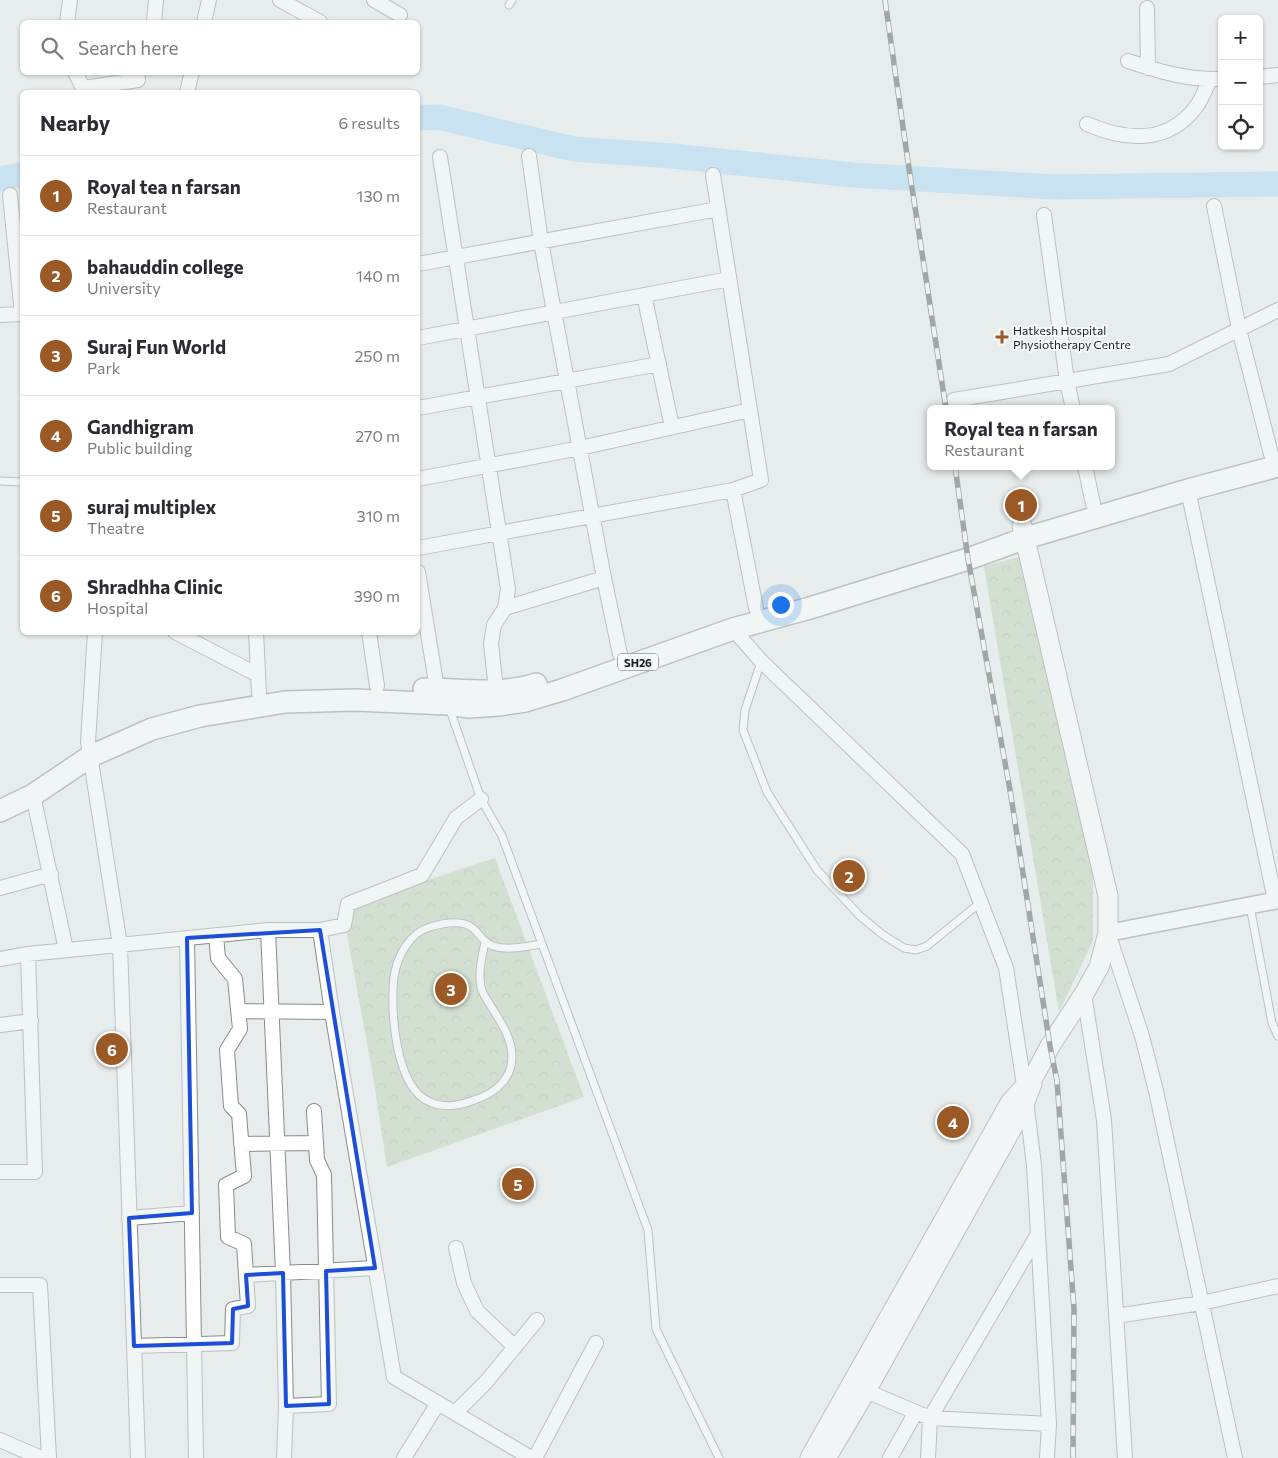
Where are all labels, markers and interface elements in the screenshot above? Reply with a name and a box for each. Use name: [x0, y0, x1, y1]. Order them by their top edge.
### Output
map controls: [1218, 15, 1263, 150]
button: +: [1218, 15, 1263, 60]
search box: [20, 20, 420, 75]
icon: search: [38, 34, 66, 62]
text: Search here: [78, 36, 178, 59]
button: −: [1218, 60, 1263, 105]
button: locate: [1218, 105, 1263, 150]
text: Nearby: [40, 110, 110, 135]
text: 6 results: [339, 113, 400, 132]
text: Royal tea n farsan: [87, 175, 241, 198]
text: 1: [52, 186, 60, 205]
text: 130 m: [357, 186, 400, 205]
text: Restaurant: [87, 198, 167, 217]
text: bahauddin college: [87, 255, 243, 278]
text: 2: [51, 266, 61, 285]
text: 140 m: [356, 266, 400, 285]
text: University: [87, 278, 161, 297]
place label: Hatkesh Hospital Physiotherapy Centre: [1013, 323, 1131, 351]
marker: Hatkesh Hospital Physiotherapy Centre: [995, 330, 1009, 344]
text: Suraj Fun World: [87, 335, 226, 358]
text: 3: [51, 346, 61, 365]
text: 250 m: [354, 346, 400, 365]
text: Park: [87, 358, 120, 377]
popup: [927, 405, 1115, 470]
text: Gandhigram: [87, 415, 194, 438]
text: Royal tea n farsan: [944, 417, 1098, 440]
text: 4: [51, 426, 61, 445]
text: 270 m: [355, 426, 400, 445]
text: Public building: [87, 438, 192, 457]
text: Restaurant: [944, 440, 1024, 459]
pin: 1: [1005, 486, 1037, 524]
text: suraj multiplex: [87, 495, 216, 518]
text: 5: [51, 506, 61, 525]
text: 310 m: [357, 506, 400, 525]
text: Theatre: [87, 518, 144, 537]
text: Shradhha Clinic: [87, 575, 223, 598]
text: 6: [51, 586, 61, 605]
text: 390 m: [354, 586, 400, 605]
your location: [768, 592, 794, 618]
text: Hospital: [87, 598, 148, 617]
road number: SH26: [618, 654, 658, 670]
pin: 2: [833, 857, 865, 895]
pin: 3: [435, 970, 467, 1008]
pin: 6: [96, 1030, 128, 1068]
pin: 4: [937, 1103, 969, 1141]
pin: 5: [502, 1165, 534, 1203]

